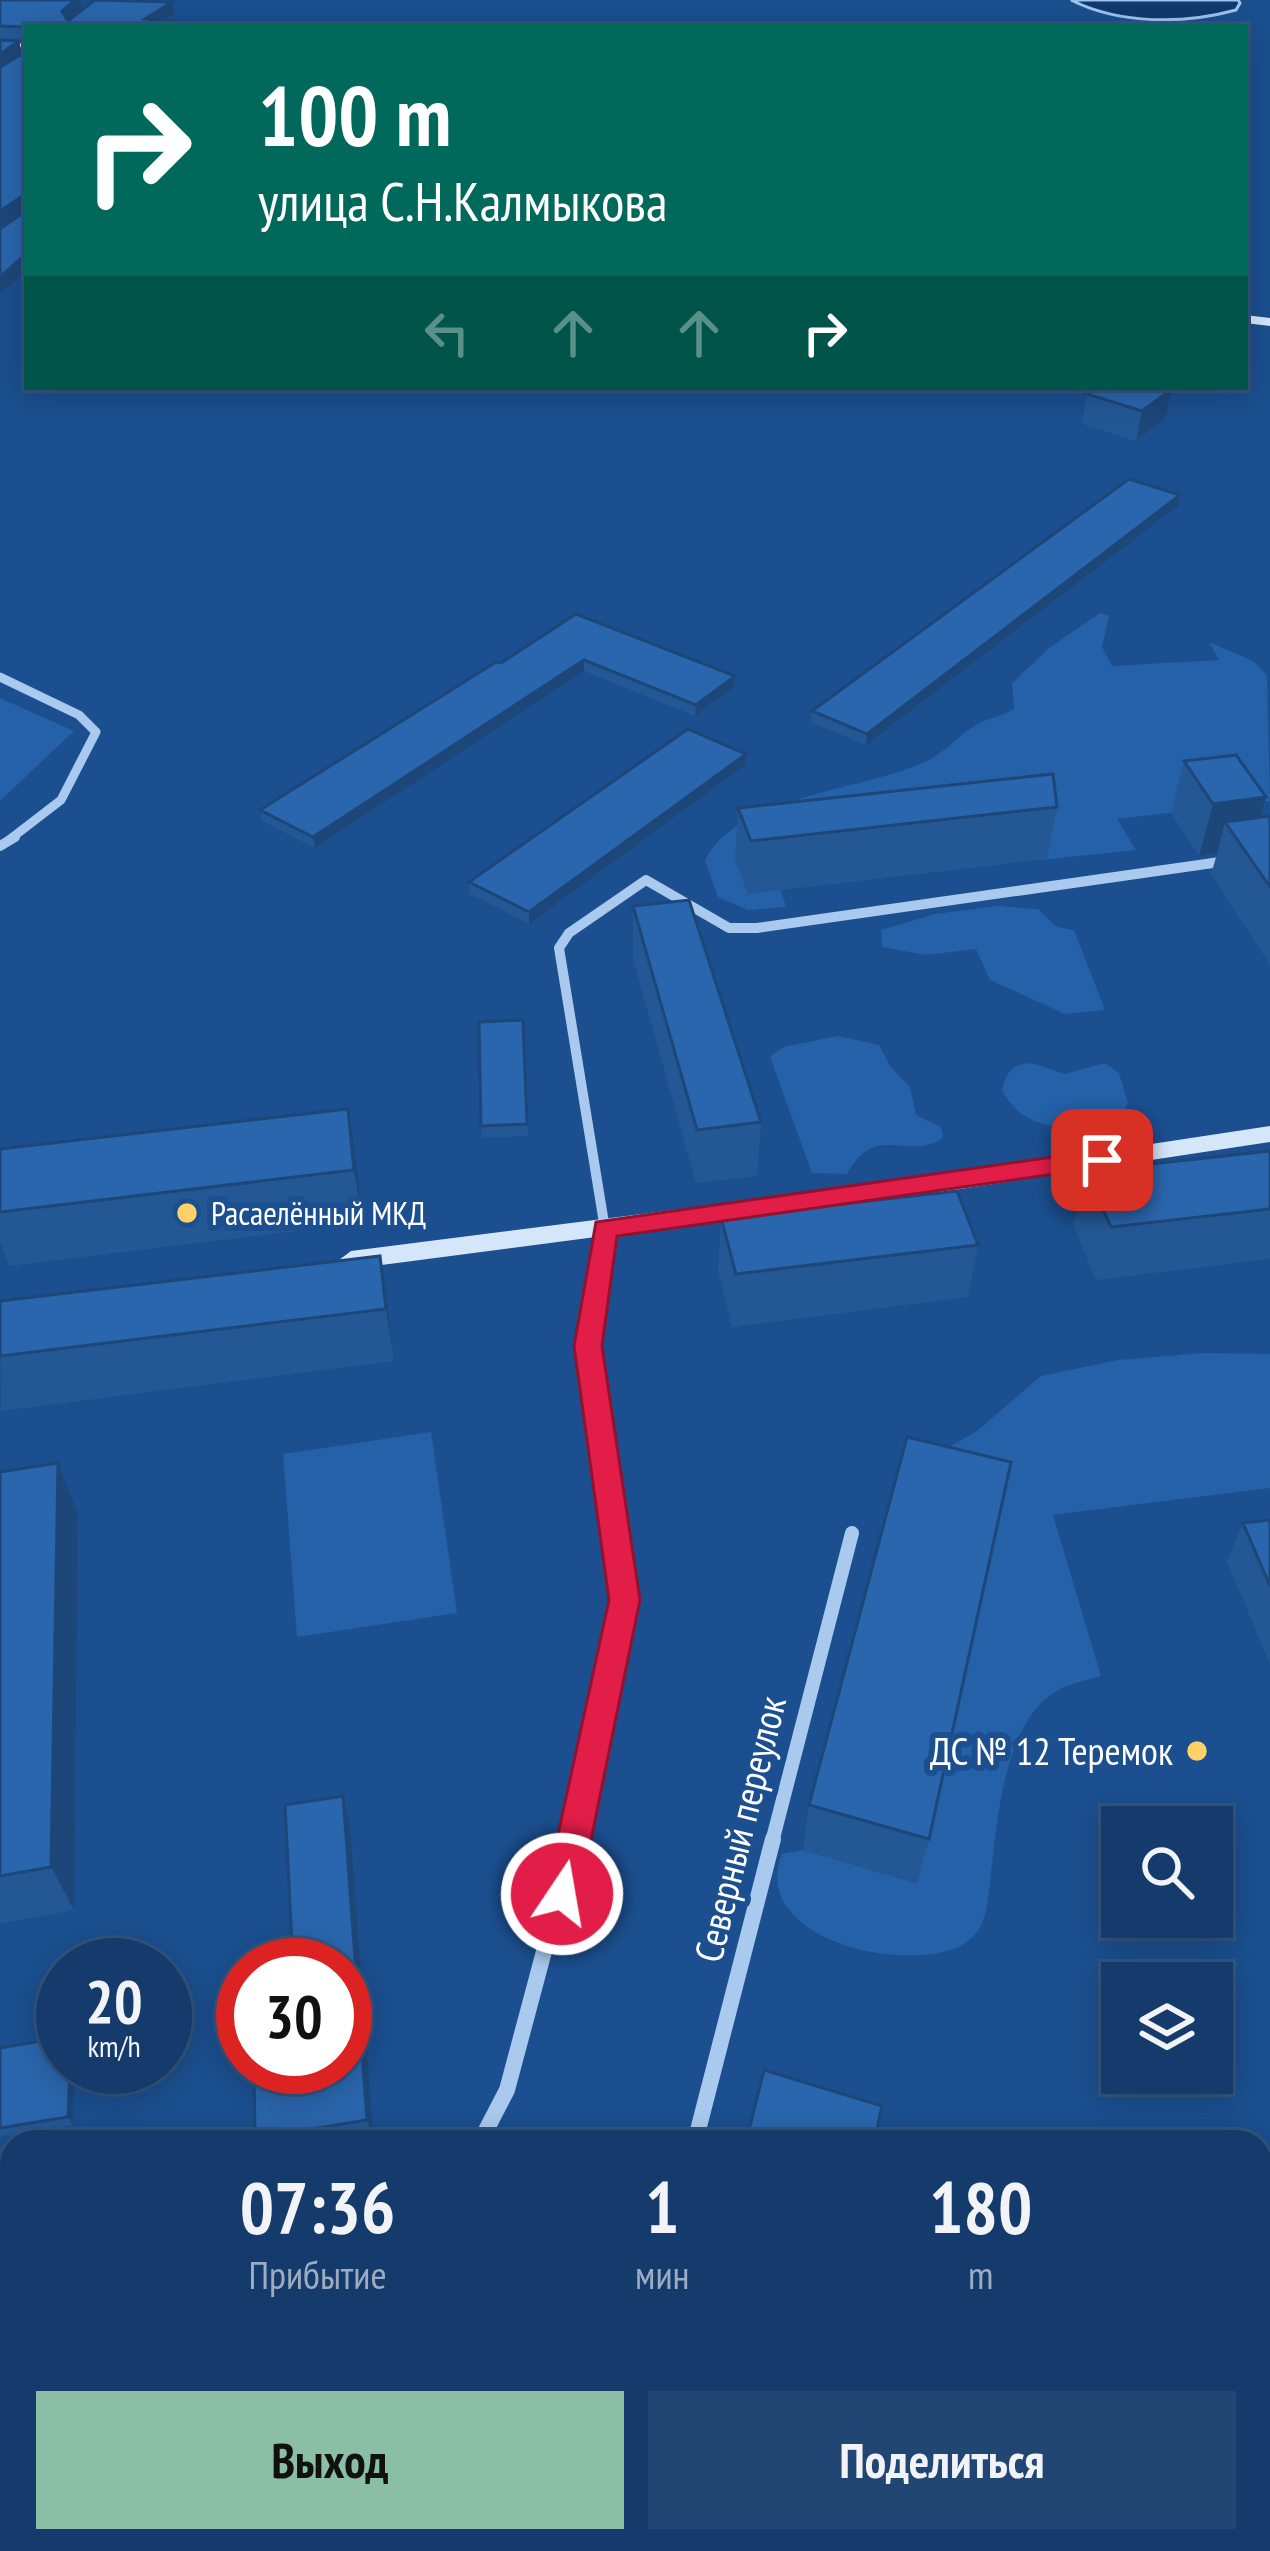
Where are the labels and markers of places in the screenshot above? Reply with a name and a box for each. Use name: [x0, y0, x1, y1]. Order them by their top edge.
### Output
pin: [1051, 1109, 1153, 1211]
place label: Расаелённый МКД: [211, 1191, 426, 1234]
marker: Расаелённый МКД: [174, 1200, 200, 1226]
place label: ДС № 12 Теремок: [930, 1725, 1173, 1776]
marker: ДС № 12 Теремок: [1184, 1738, 1210, 1764]

